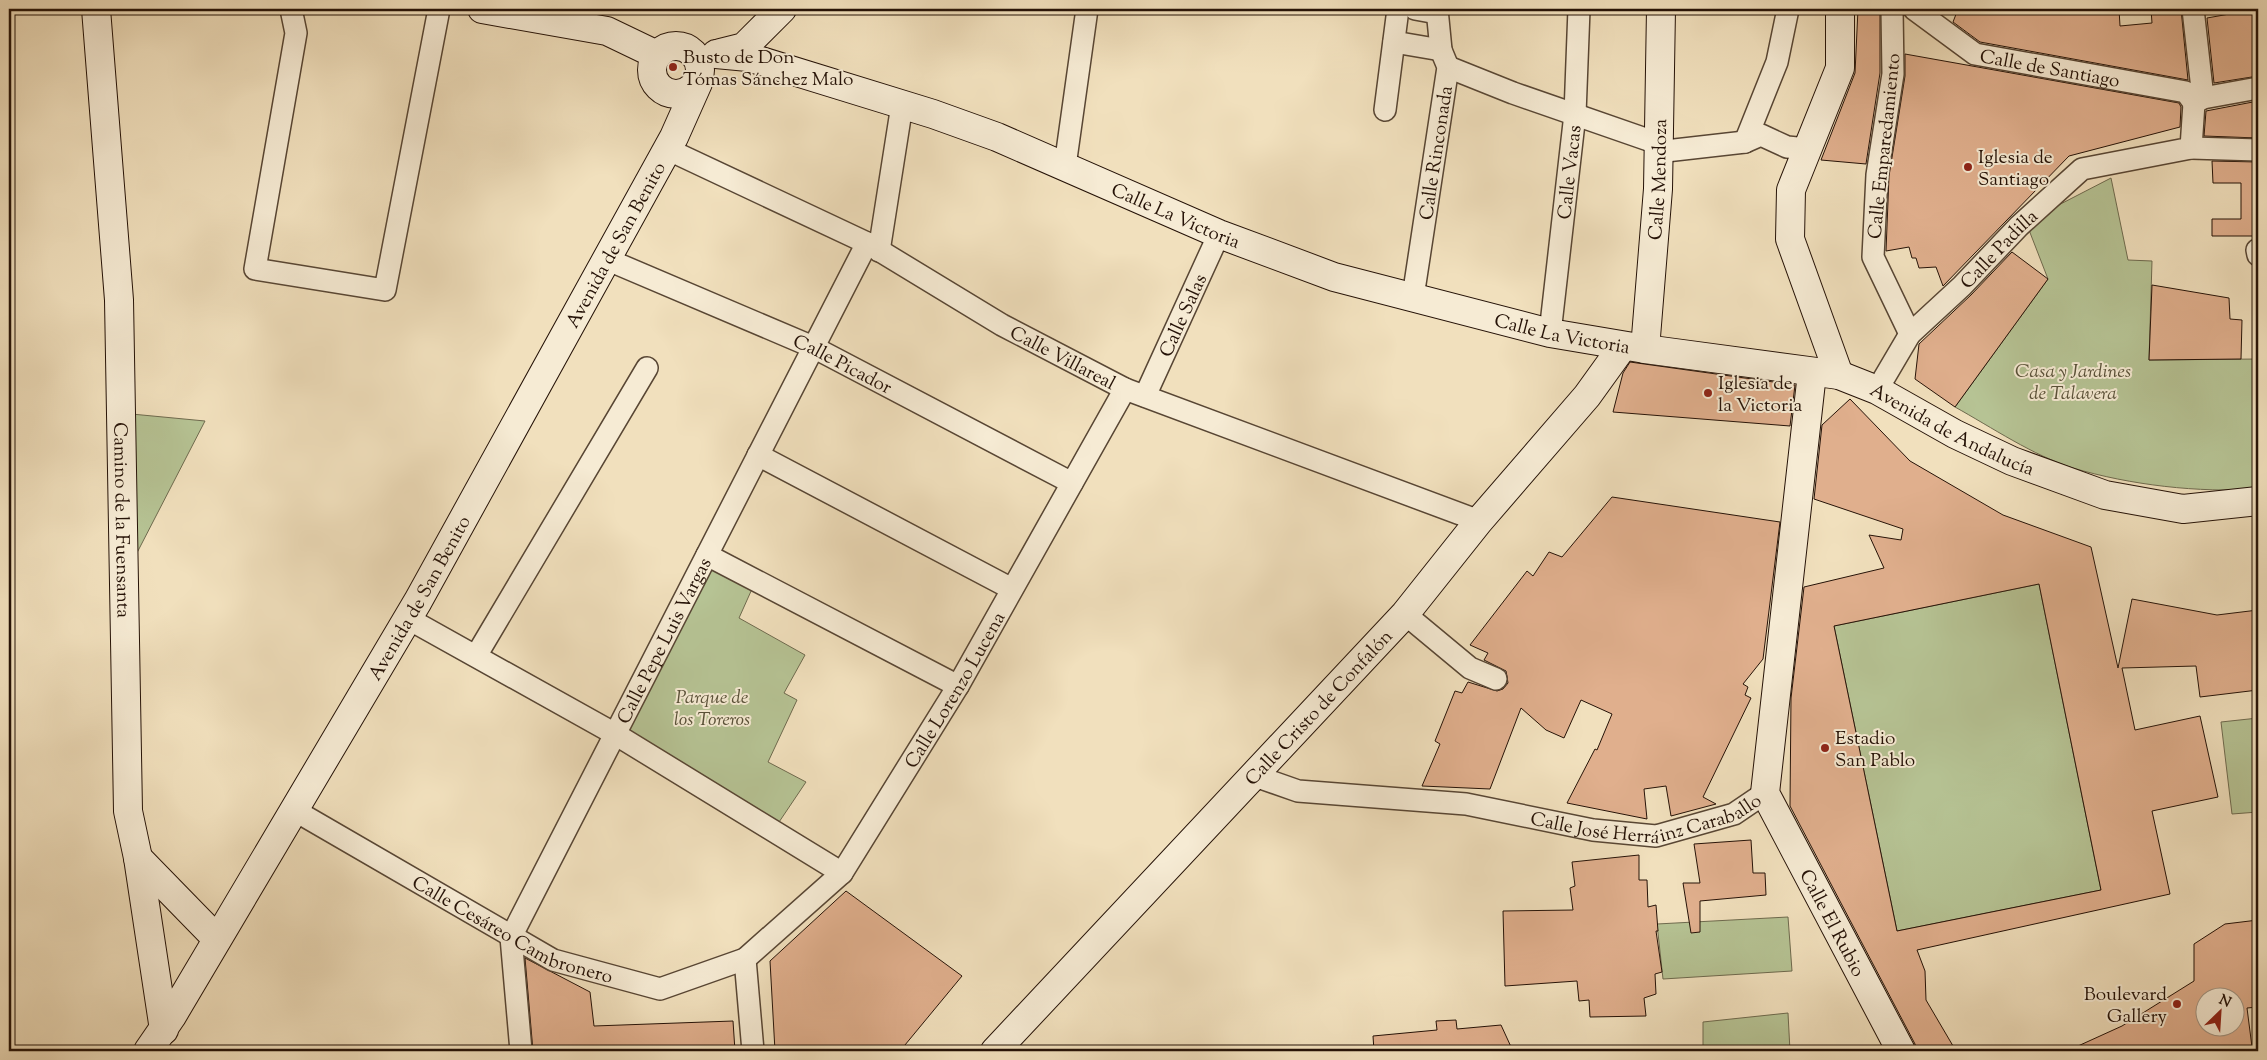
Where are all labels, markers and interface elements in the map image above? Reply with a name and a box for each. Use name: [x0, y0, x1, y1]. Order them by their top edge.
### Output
street label: Calle de Santiago: [1977, 44, 2122, 96]
place label: Busto de Don Tómas Sánchez Malo: [683, 45, 853, 94]
street label: Calle Emparedamiento: [1862, 52, 1909, 240]
marker: Busto de Don Tómas Sánchez Malo: [667, 61, 679, 73]
street label: Calle Rinconada: [1414, 84, 1461, 222]
street label: Calle Mendoza: [1643, 119, 1675, 241]
street label: Calle Vacas: [1552, 124, 1590, 221]
place label: Iglesia de Santiago: [1978, 145, 2053, 194]
street label: Avenida de San Benito: [560, 158, 674, 334]
marker: Iglesia de Santiago: [1962, 161, 1974, 173]
street label: Calle La Victoria: [1106, 178, 1244, 257]
street label: Calle Padilla: [1955, 204, 2045, 296]
street label: Calle Salas: [1154, 270, 1215, 362]
street label: Calle La Victoria: [1491, 308, 1632, 362]
street label: Calle Villareal: [1004, 320, 1120, 398]
street label: Calle Picador: [788, 329, 896, 402]
park label: Casa y Jardines de Talavera: [2015, 359, 2131, 408]
place label: Iglesia de la Victoria: [1718, 371, 1803, 420]
street label: Avenida de Andalucía: [1864, 378, 2038, 484]
marker: Iglesia de la Victoria: [1702, 387, 1714, 399]
street label: Camino de la Fuensanta: [105, 422, 136, 619]
street label: Avenida de San Benito: [363, 512, 478, 686]
street label: Calle Pepe Luis Vargas: [611, 553, 719, 729]
street label: Calle Lorenzo Lucena: [899, 607, 1013, 774]
street label: Calle Cristo de Confalón: [1240, 624, 1400, 793]
park label: Parque de los Toreros: [674, 685, 750, 734]
place label: Estadio San Pablo: [1835, 726, 1915, 775]
marker: Estadio San Pablo: [1819, 742, 1831, 754]
street label: Calle José Herráinz Caraballo: [1528, 788, 1768, 852]
street label: Calle El Rubio: [1792, 865, 1871, 982]
street label: Calle Cesáreo Cambronero: [406, 870, 615, 992]
place label: Boulevard Gallery: [2084, 982, 2168, 1031]
north arrow: [2194, 988, 2244, 1038]
text: N: [2215, 991, 2234, 1013]
marker: Boulevard Gallery: [2171, 998, 2183, 1010]

